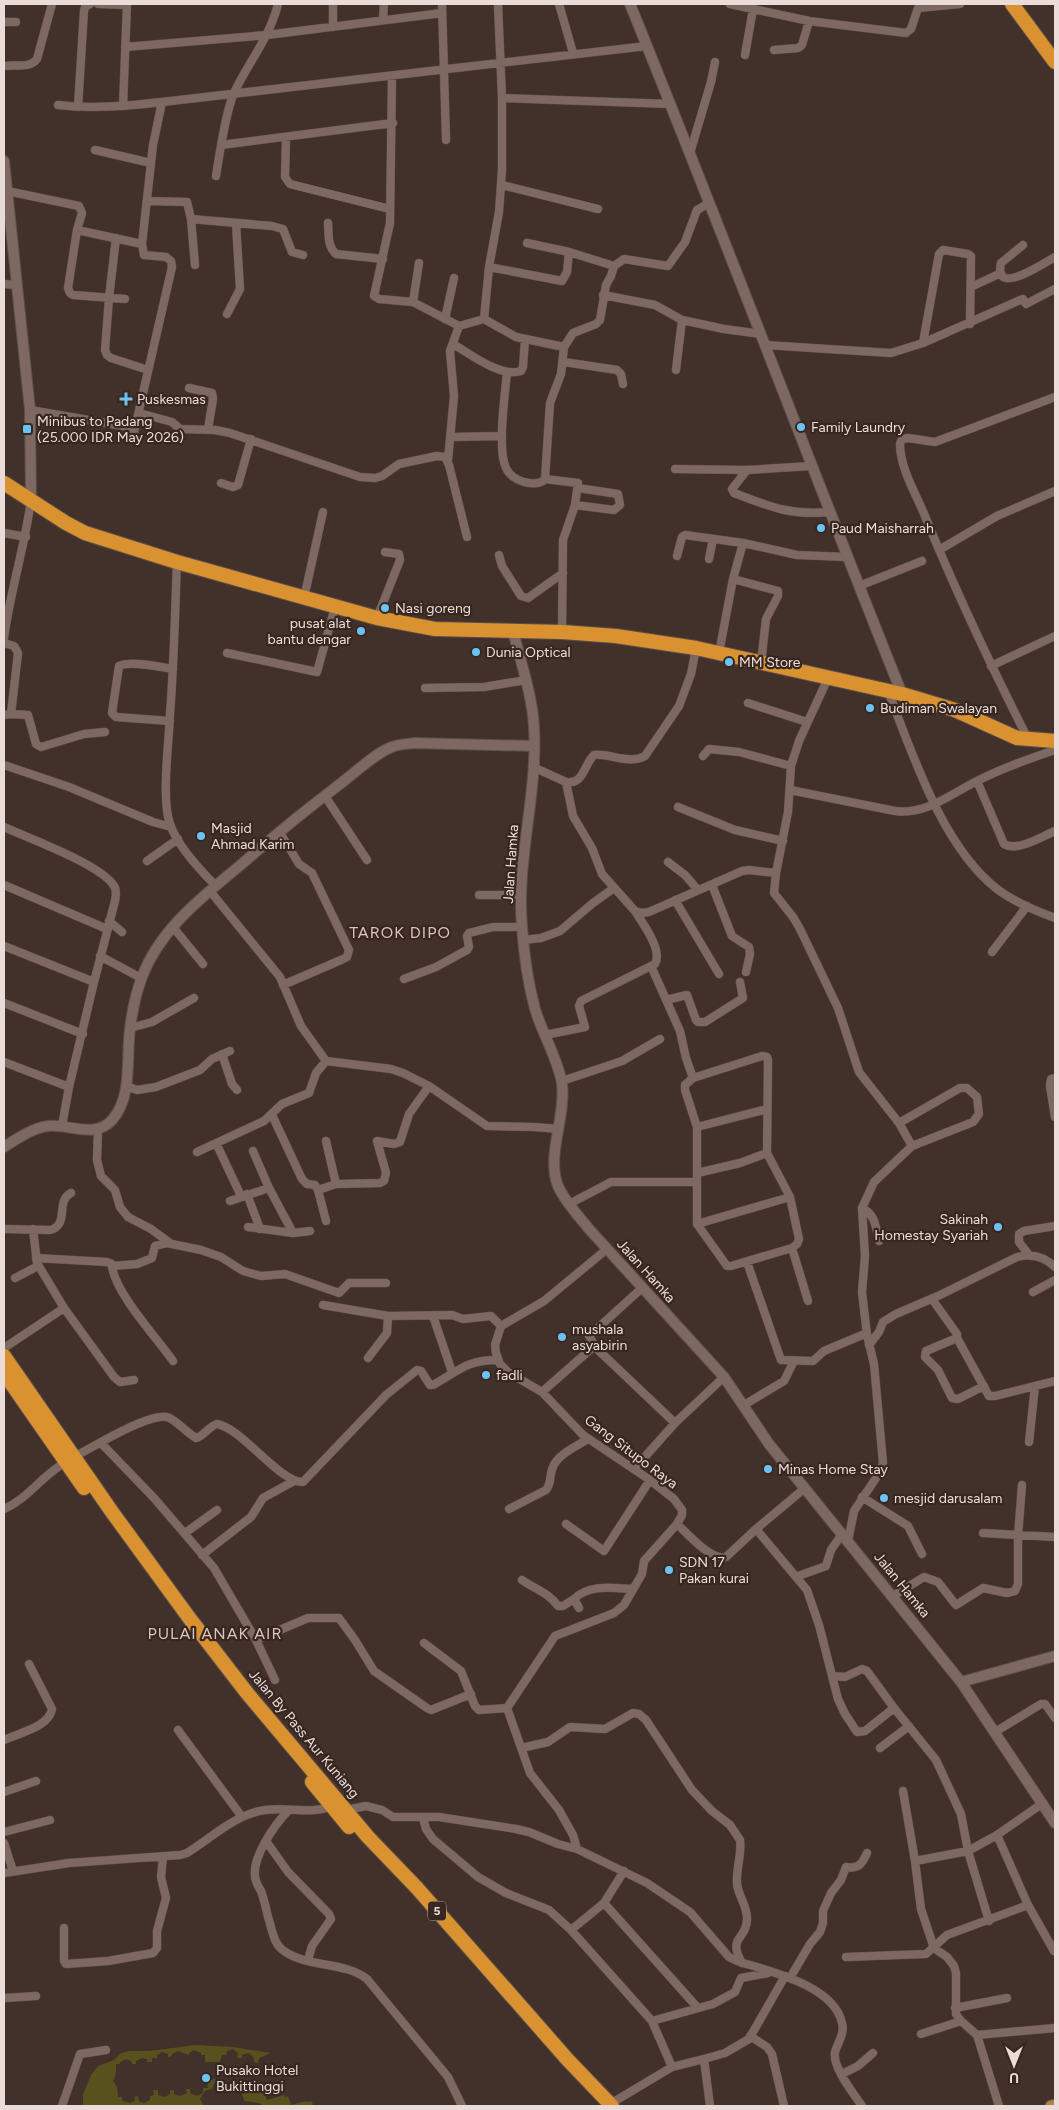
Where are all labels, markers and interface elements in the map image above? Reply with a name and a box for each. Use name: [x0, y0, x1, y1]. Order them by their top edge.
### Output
place label: Puskesmas: [137, 391, 206, 408]
marker: Puskesmas: [119, 392, 133, 406]
place label: Minibus to Padang (25.000 IDR May 2026): [37, 413, 184, 446]
place label: Family Laundry: [811, 419, 906, 436]
marker: Family Laundry: [795, 421, 807, 433]
marker: Minibus to Padang (25.000 IDR May 2026): [21, 423, 33, 435]
place label: Paud Maisharrah: [831, 520, 934, 537]
marker: Paud Maisharrah: [815, 522, 827, 534]
place label: Nasi goreng: [395, 600, 471, 617]
marker: Nasi goreng: [379, 602, 391, 614]
place label: pusat alat bantu dengar: [268, 615, 351, 648]
marker: pusat alat bantu dengar: [355, 625, 367, 637]
place label: Dunia Optical: [486, 644, 571, 661]
marker: Dunia Optical: [470, 646, 482, 658]
place label: MM Store: [739, 654, 801, 671]
marker: MM Store: [723, 656, 735, 668]
place label: Budiman Swalayan: [880, 700, 997, 717]
marker: Budiman Swalayan: [864, 702, 876, 714]
place label: Masjid Ahmad Karim: [211, 820, 295, 853]
street label: Jalan Hamka: [500, 824, 522, 904]
marker: Masjid Ahmad Karim: [195, 830, 207, 842]
district label: TAROK DIPO: [349, 923, 451, 942]
place label: Sakinah Homestay Syariah: [874, 1211, 988, 1244]
marker: Sakinah Homestay Syariah: [992, 1221, 1004, 1233]
street label: Jalan Hamka: [613, 1236, 679, 1306]
place label: mushala asyabirin: [572, 1321, 627, 1354]
marker: mushala asyabirin: [556, 1331, 568, 1343]
place label: fadli: [496, 1367, 523, 1384]
marker: fadli: [480, 1369, 492, 1381]
street label: Gang Situpo Raya: [581, 1411, 681, 1493]
place label: Minas Home Stay: [778, 1461, 889, 1478]
marker: Minas Home Stay: [762, 1463, 774, 1475]
place label: mesjid darusalam: [894, 1490, 1003, 1507]
marker: mesjid darusalam: [878, 1492, 890, 1504]
street label: Jalan Hamka: [870, 1549, 934, 1621]
place label: SDN 17 Pakan kurai: [679, 1554, 749, 1587]
marker: SDN 17 Pakan kurai: [663, 1564, 675, 1576]
district label: PULAI ANAK AIR: [148, 1624, 282, 1643]
street label: Jalan By Pass Aur Kuniang: [245, 1666, 363, 1802]
road number: 5: [428, 1902, 446, 1920]
north arrow: [989, 2040, 1039, 2090]
place label: Pusako Hotel Bukittinggi: [216, 2062, 298, 2095]
text: U: [1009, 2069, 1019, 2086]
marker: Pusako Hotel Bukittinggi: [200, 2072, 212, 2084]

